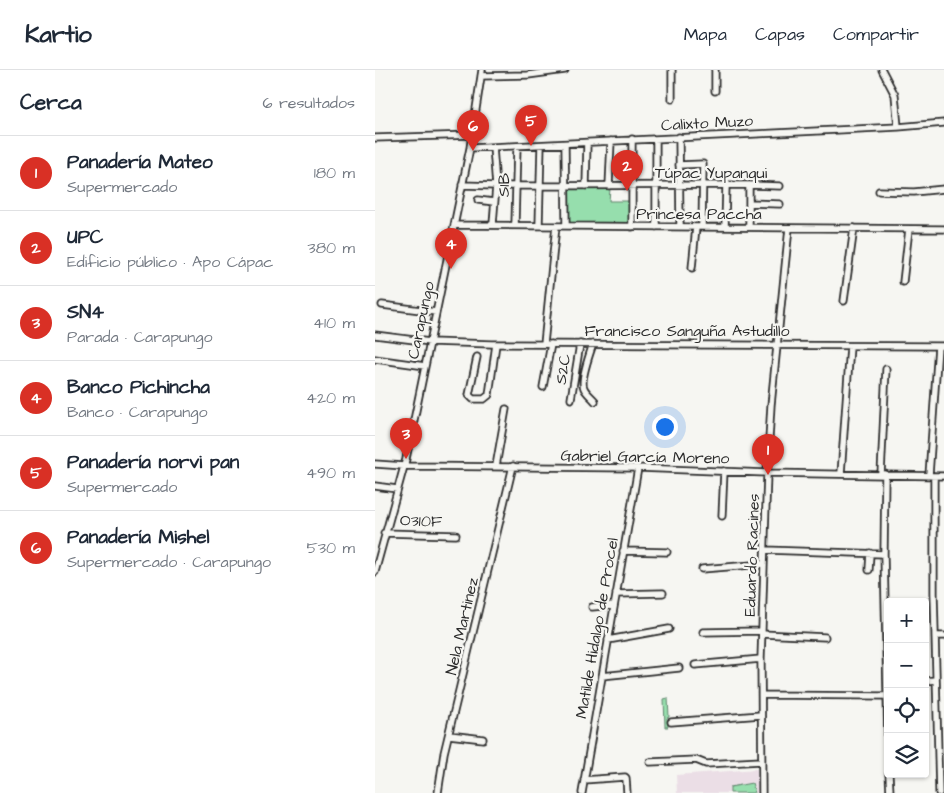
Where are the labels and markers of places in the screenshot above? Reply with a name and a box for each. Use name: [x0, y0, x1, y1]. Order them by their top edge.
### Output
pin: 5: [515, 105, 547, 146]
pin: 6: [457, 110, 489, 151]
pin: 2: [611, 150, 643, 191]
pin: 4: [435, 228, 467, 269]
pin: 3: [390, 418, 422, 459]
pin: 1: [752, 434, 784, 475]

